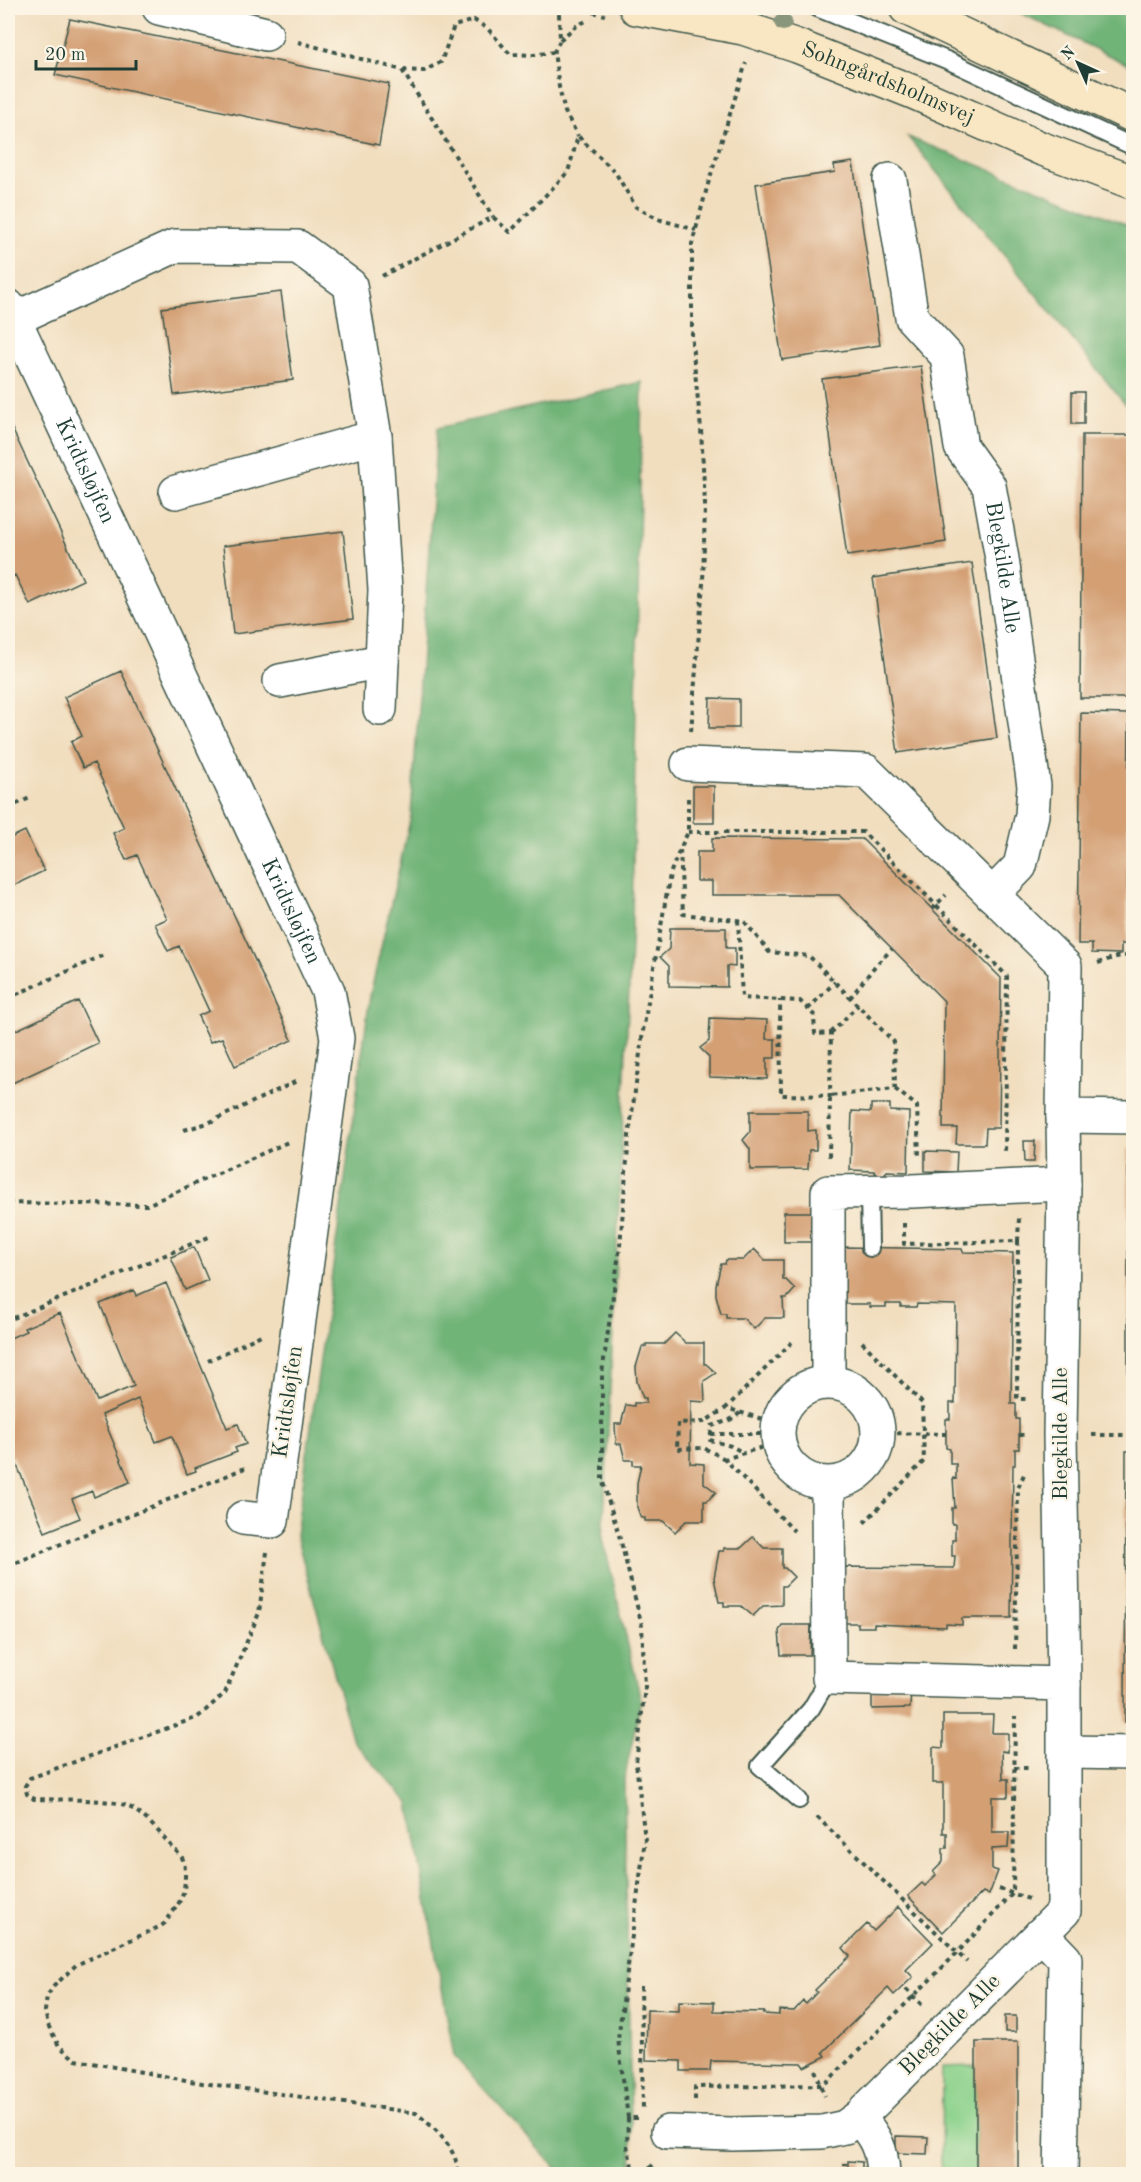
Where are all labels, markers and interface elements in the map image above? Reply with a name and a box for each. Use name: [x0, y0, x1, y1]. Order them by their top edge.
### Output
scale bar: [36, 33, 136, 71]
north arrow: [1048, 33, 1108, 93]
street label: Sohngårdsholmsvej: [798, 38, 978, 129]
text: N: [1059, 43, 1079, 64]
text: 20 m: [45, 46, 85, 64]
street label: Kridtsløjfen: [51, 415, 119, 527]
street label: Blegkilde Alle: [981, 500, 1023, 635]
street label: Kridtsløjfen: [257, 855, 325, 967]
street label: Kridtsløjfen: [269, 1344, 307, 1460]
street label: Blegkilde Alle: [1050, 1367, 1072, 1501]
street label: Blegkilde Alle: [895, 1970, 1005, 2080]

